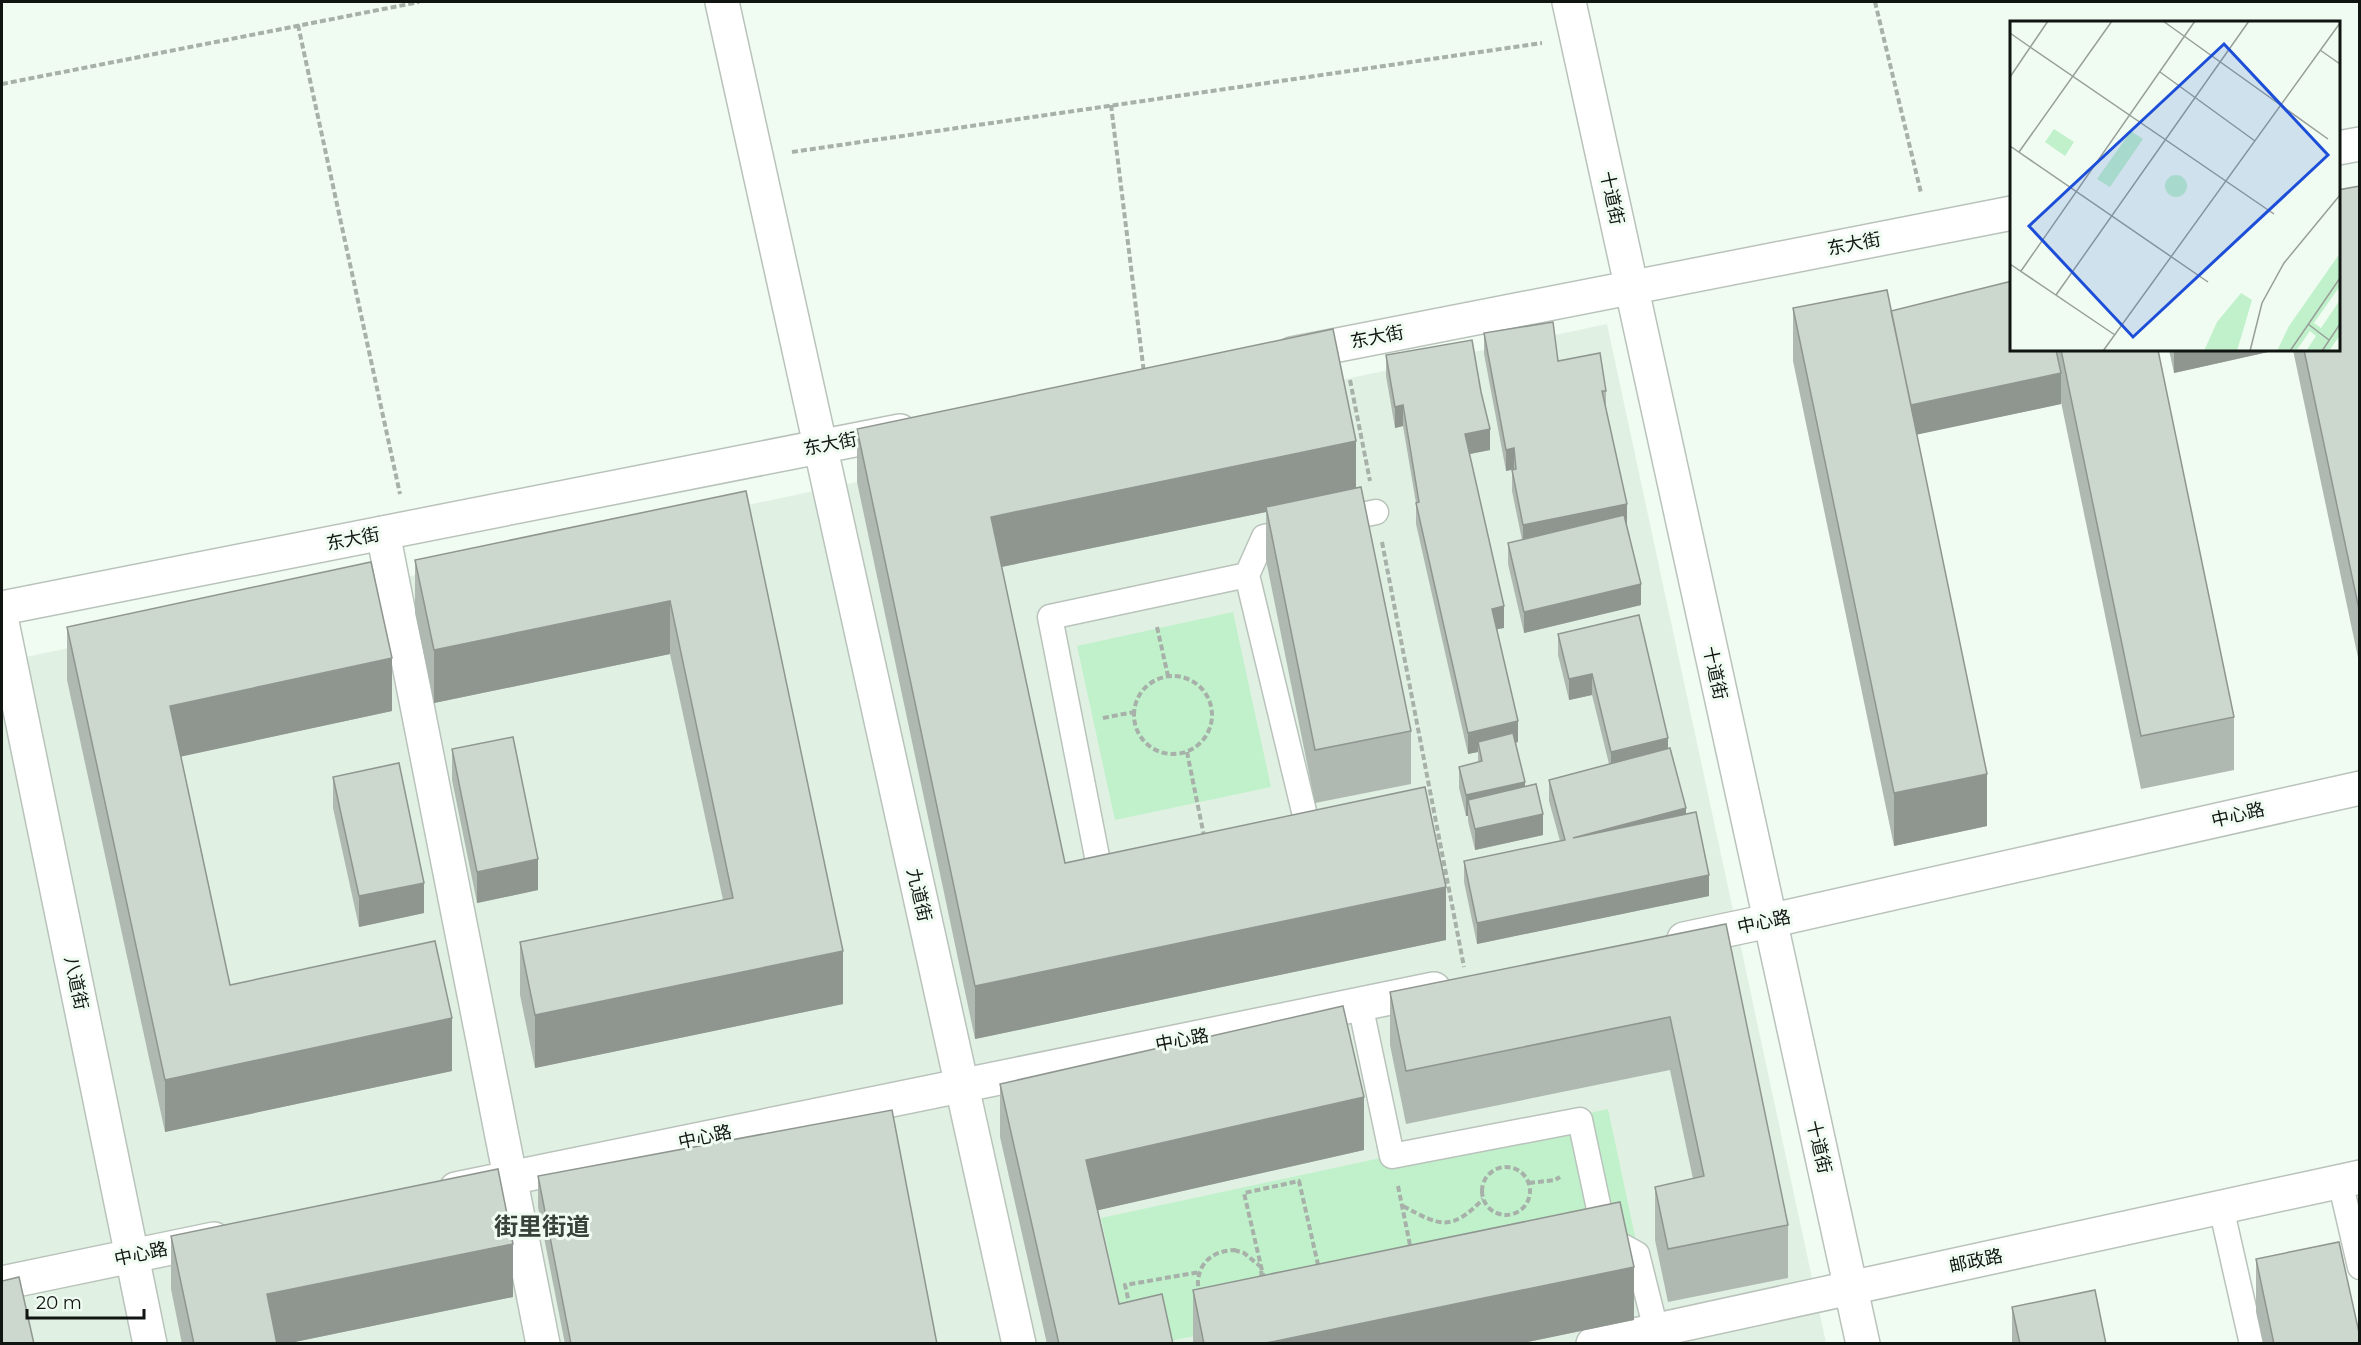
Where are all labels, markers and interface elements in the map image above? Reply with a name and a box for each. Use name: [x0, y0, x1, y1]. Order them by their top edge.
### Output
inset map: [2010, 21, 2340, 351]
street label: 十道街: [1596, 169, 1628, 227]
street label: 东大街: [1825, 228, 1883, 260]
street label: 东大街: [1348, 321, 1406, 353]
street label: 东大街: [801, 428, 859, 460]
street label: 东大街: [324, 523, 382, 555]
street label: 十道街: [1699, 644, 1731, 702]
street label: 中心路: [2209, 798, 2267, 832]
street label: 九道街: [902, 866, 936, 924]
street label: 中心路: [1735, 906, 1793, 938]
street label: 八道街: [60, 954, 92, 1012]
street label: 中心路: [1153, 1024, 1211, 1056]
street label: 十道街: [1802, 1118, 1836, 1176]
street label: 中心路: [676, 1121, 734, 1153]
district label: 街里街道: [494, 1212, 590, 1241]
street label: 中心路: [112, 1238, 170, 1270]
street label: 邮政路: [1947, 1245, 2005, 1277]
scale bar: [27, 1282, 144, 1320]
text: 20 m: [36, 1292, 82, 1314]

